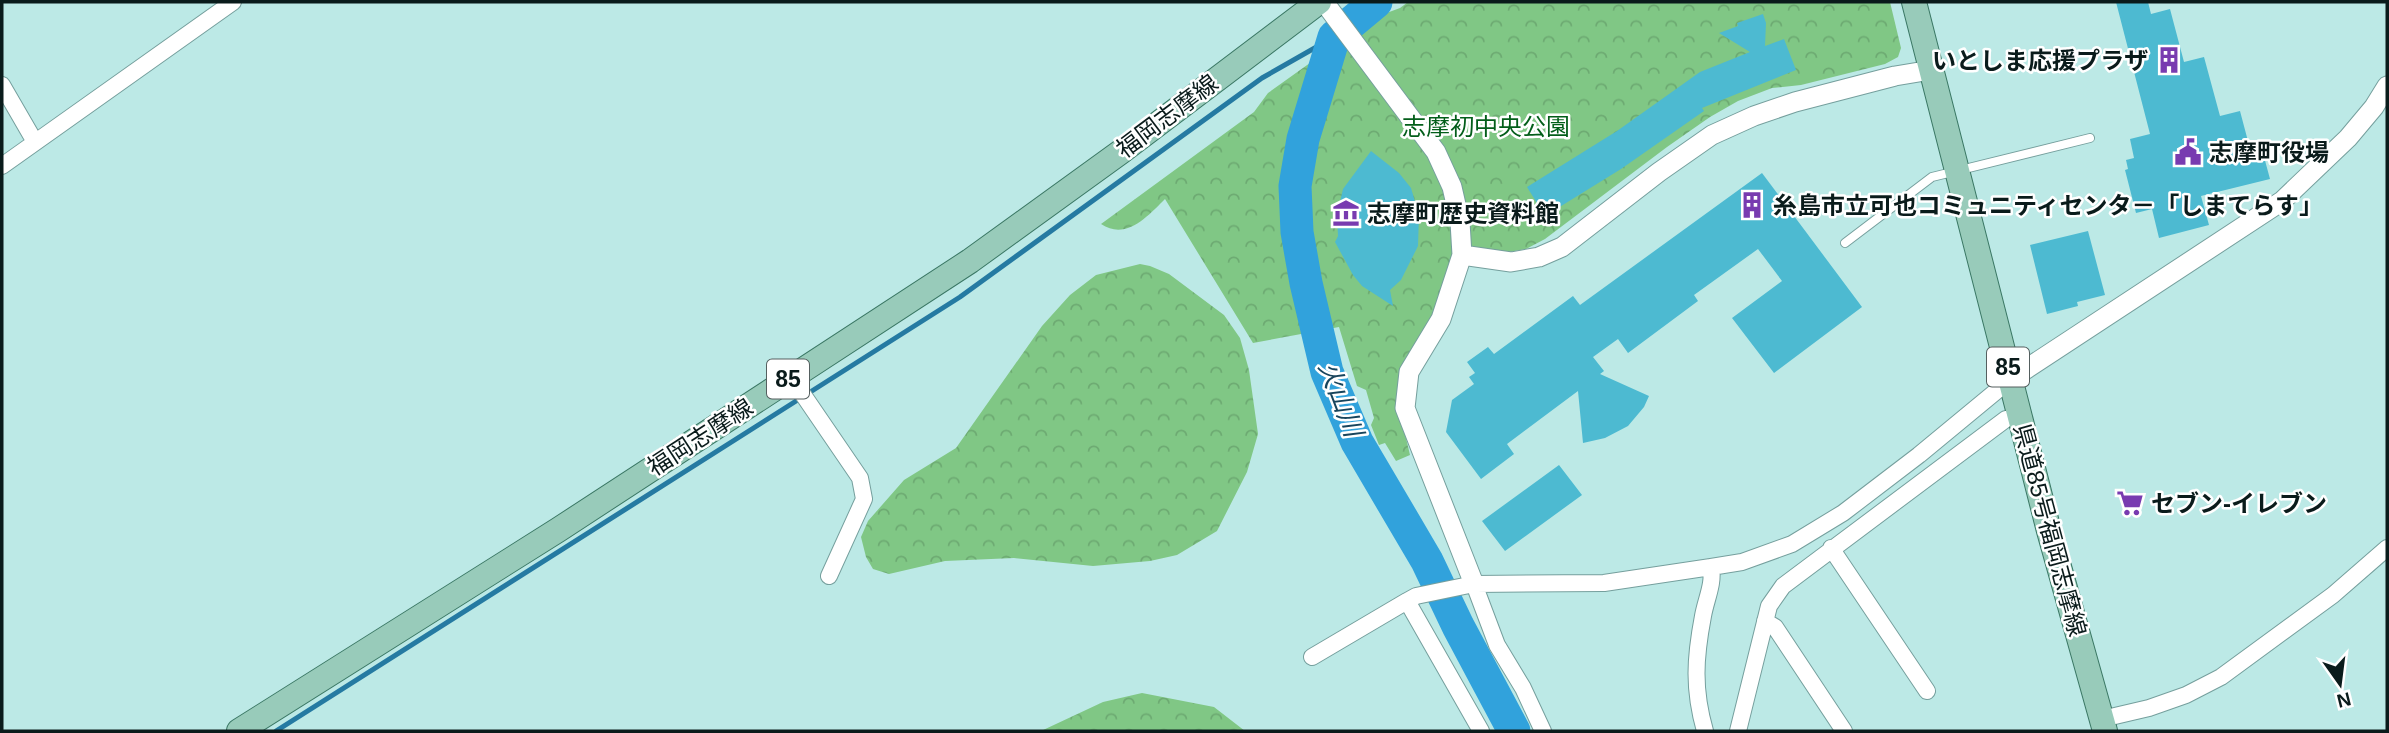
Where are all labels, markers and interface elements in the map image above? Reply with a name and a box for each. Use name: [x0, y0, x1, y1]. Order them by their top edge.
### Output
building icon: いとしま応援プラザ: [2154, 45, 2184, 75]
place label: いとしま応援プラザ: [1932, 47, 2148, 74]
street label: 福岡志摩線: [1111, 69, 1223, 163]
park label: 志摩初中央公園: [1402, 113, 1570, 140]
public building icon: 志摩町役場: [2173, 137, 2203, 167]
place label: 志摩町役場: [2209, 139, 2329, 166]
building icon: 糸島市立可也コミュニティセンタ－「しまてらす」: [1737, 190, 1767, 220]
place label: 糸島市立可也コミュニティセンタ－「しまてらす」: [1773, 192, 2323, 219]
museum icon: 志摩町歴史資料館: [1331, 198, 1361, 228]
place label: 志摩町歴史資料館: [1367, 200, 1559, 227]
road number: 85: [1987, 348, 2029, 386]
water label: 火山川: [1313, 357, 1370, 444]
road number: 85: [767, 360, 809, 398]
street label: 福岡志摩線: [642, 393, 758, 481]
street label: 県道85号福岡志摩線: [2009, 421, 2091, 639]
supermarket icon: セブン-イレブン: [2115, 488, 2145, 518]
place label: セブン-イレブン: [2151, 490, 2327, 517]
north arrow: [2305, 649, 2375, 719]
text: N: [2335, 688, 2353, 712]

